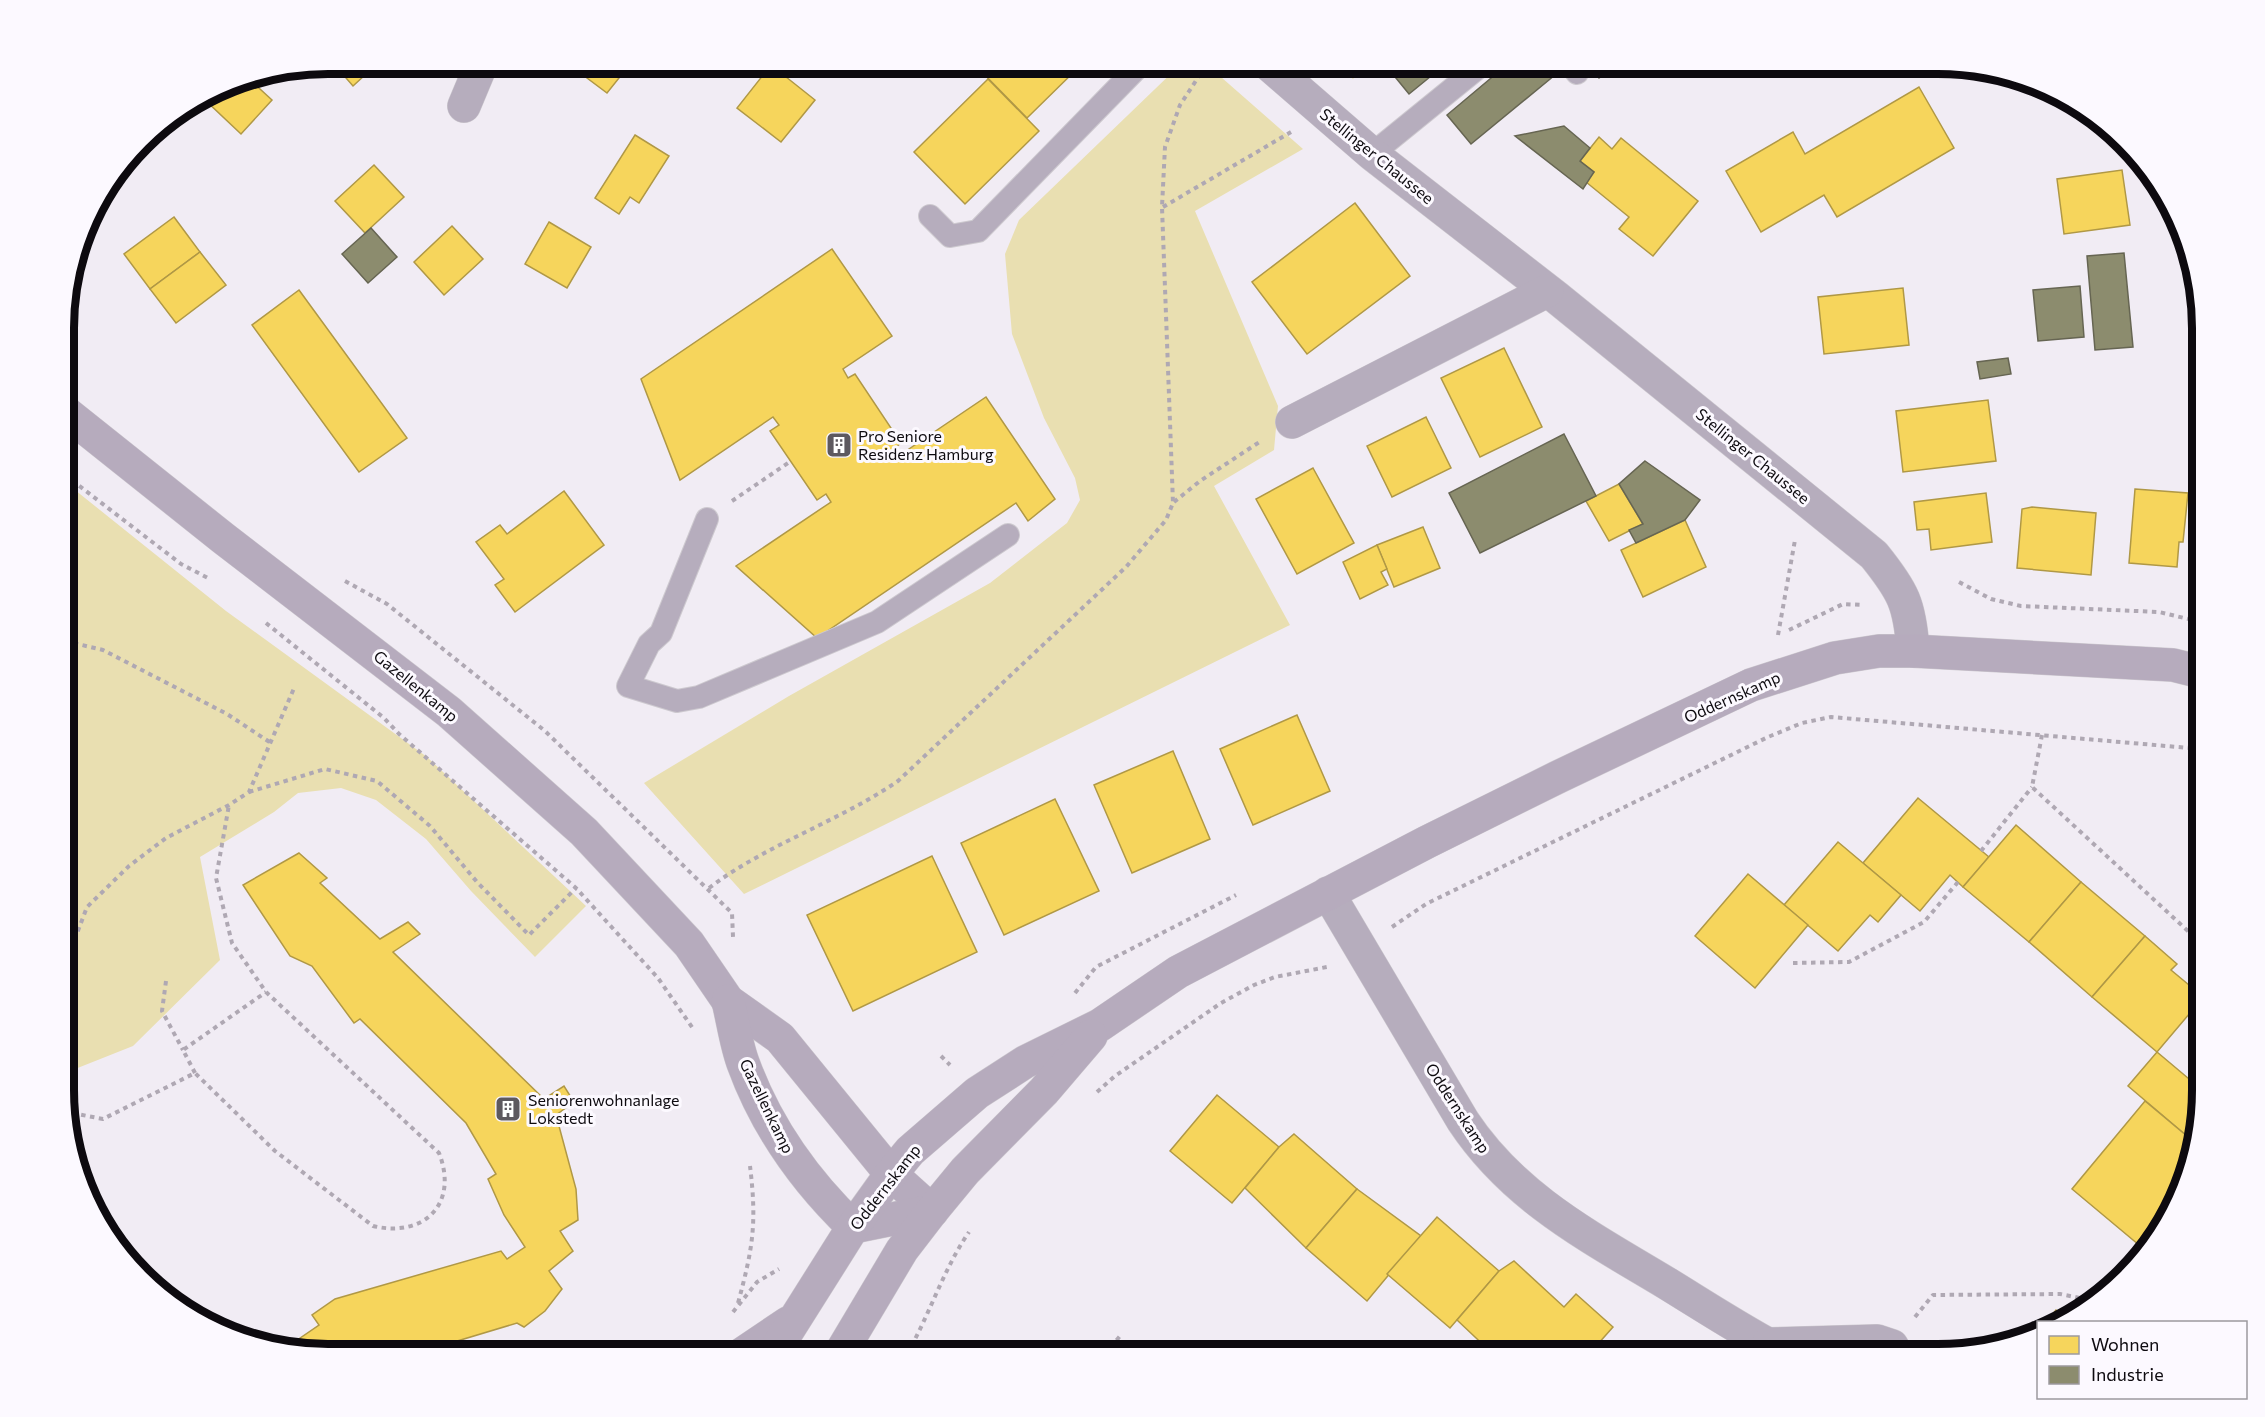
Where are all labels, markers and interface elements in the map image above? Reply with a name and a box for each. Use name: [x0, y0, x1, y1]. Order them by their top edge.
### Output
street label: Stellinger Chaussee: [1317, 104, 1438, 207]
street label: Stellinger Chaussee: [1693, 404, 1814, 507]
place label: Pro Seniore Residenz Hamburg: [858, 426, 994, 463]
building icon: Pro Seniore Residenz Hamburg: [824, 430, 854, 460]
street label: Gazellenkamp: [370, 646, 462, 725]
street label: Oddernskamp: [1681, 667, 1783, 726]
street label: Gazellenkamp: [736, 1055, 798, 1156]
street label: Oddernskamp: [1422, 1059, 1495, 1156]
place label: Seniorenwohnanlage Lokstedt: [528, 1090, 680, 1127]
building icon: Seniorenwohnanlage Lokstedt: [493, 1094, 523, 1124]
street label: Oddernskamp: [845, 1140, 924, 1233]
legend: [2037, 1321, 2247, 1399]
text: Wohnen: [2091, 1333, 2159, 1355]
text: Industrie: [2091, 1363, 2164, 1385]

